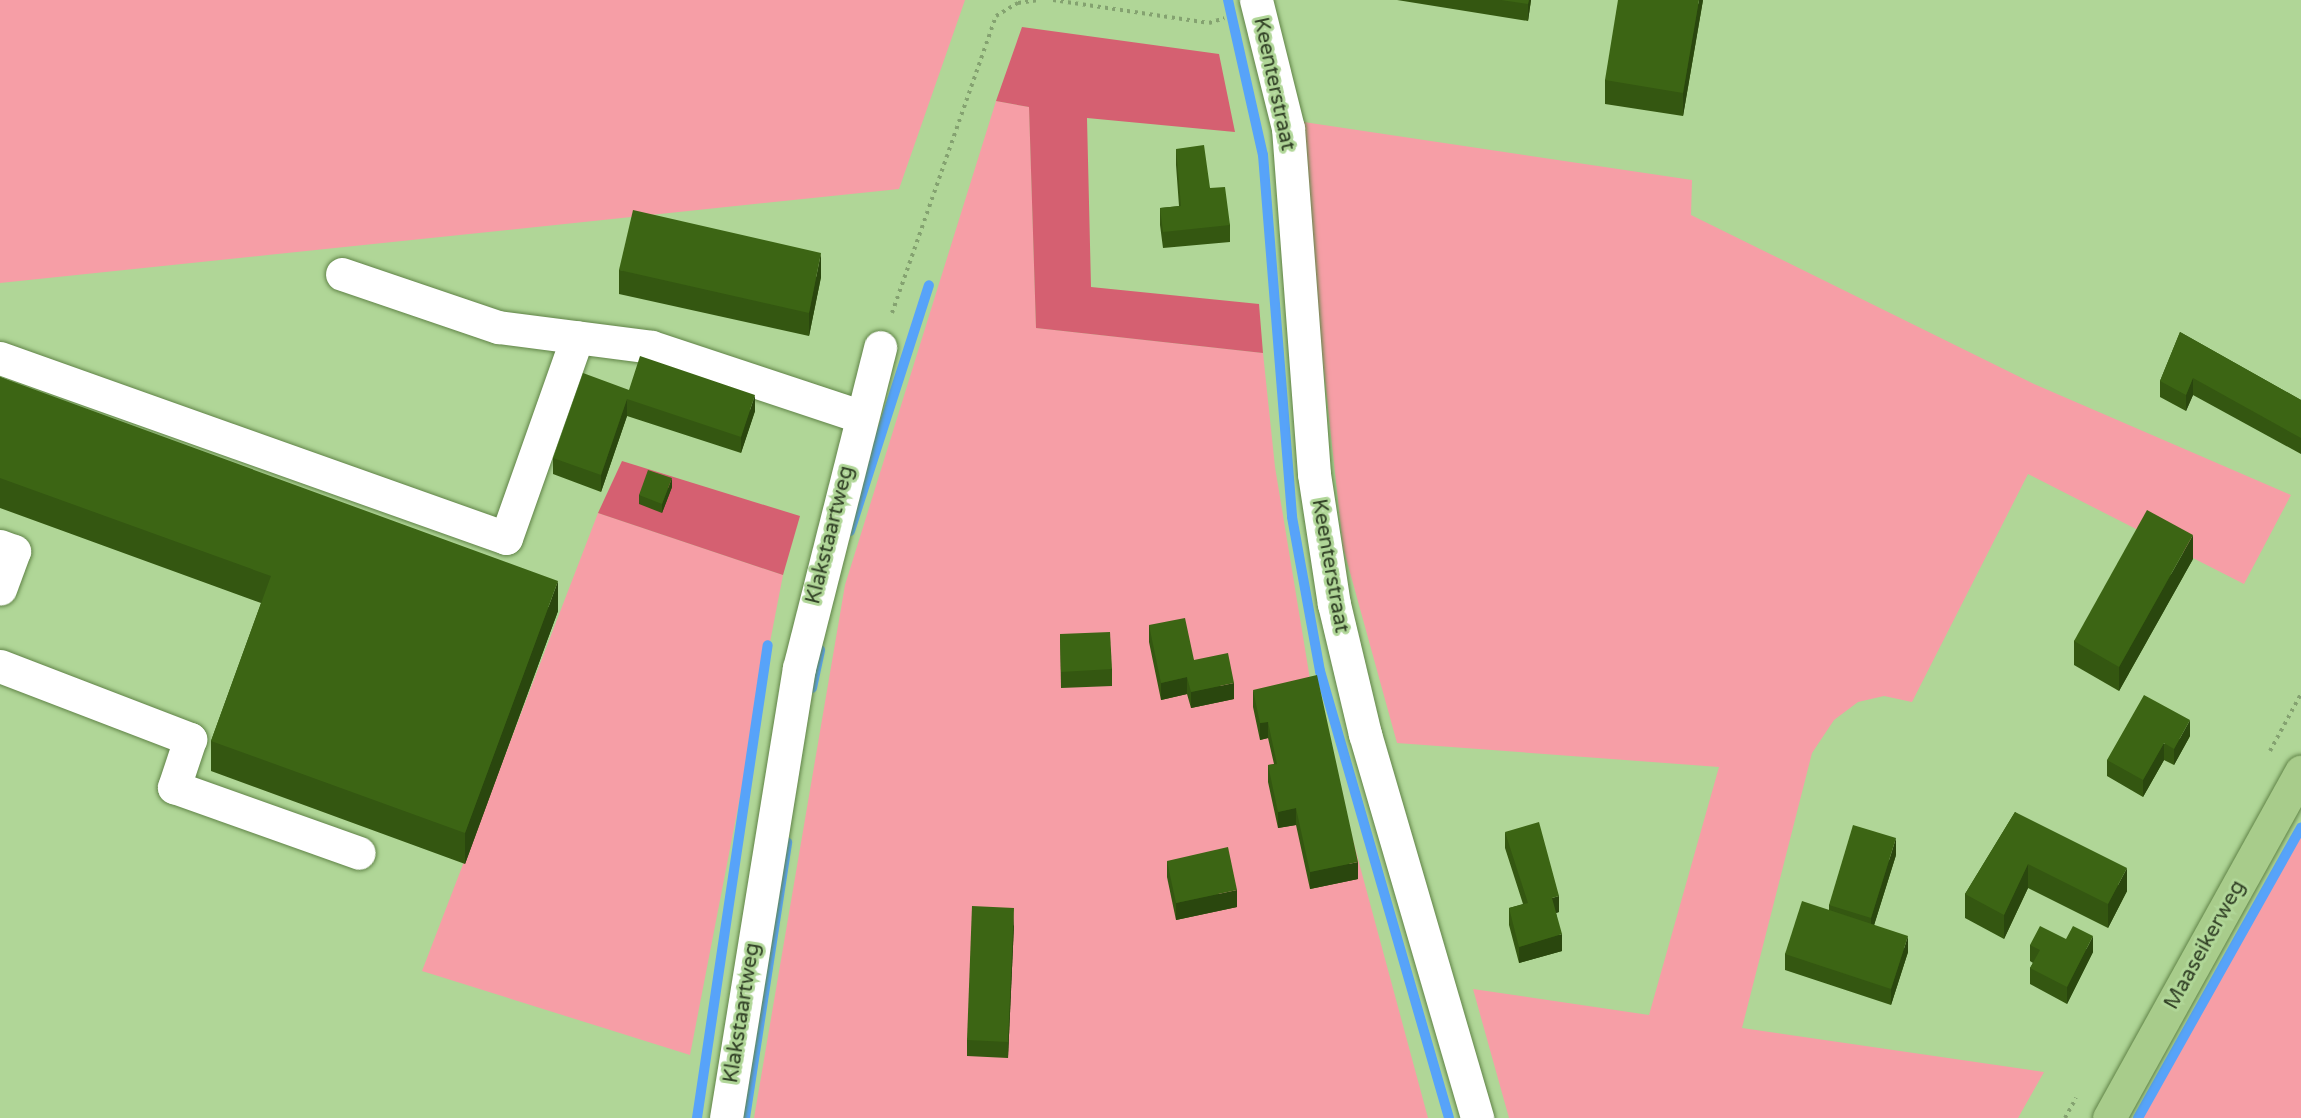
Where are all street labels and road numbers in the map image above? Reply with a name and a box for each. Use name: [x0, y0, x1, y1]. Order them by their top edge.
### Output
street label: Keenterstraat: [1248, 15, 1300, 153]
street label: Klakstaartweg: [801, 463, 859, 607]
street label: Keenterstraat: [1306, 497, 1354, 635]
street label: Maaseikerweg: [2159, 876, 2251, 1014]
street label: Klakstaartweg: [718, 941, 766, 1085]

